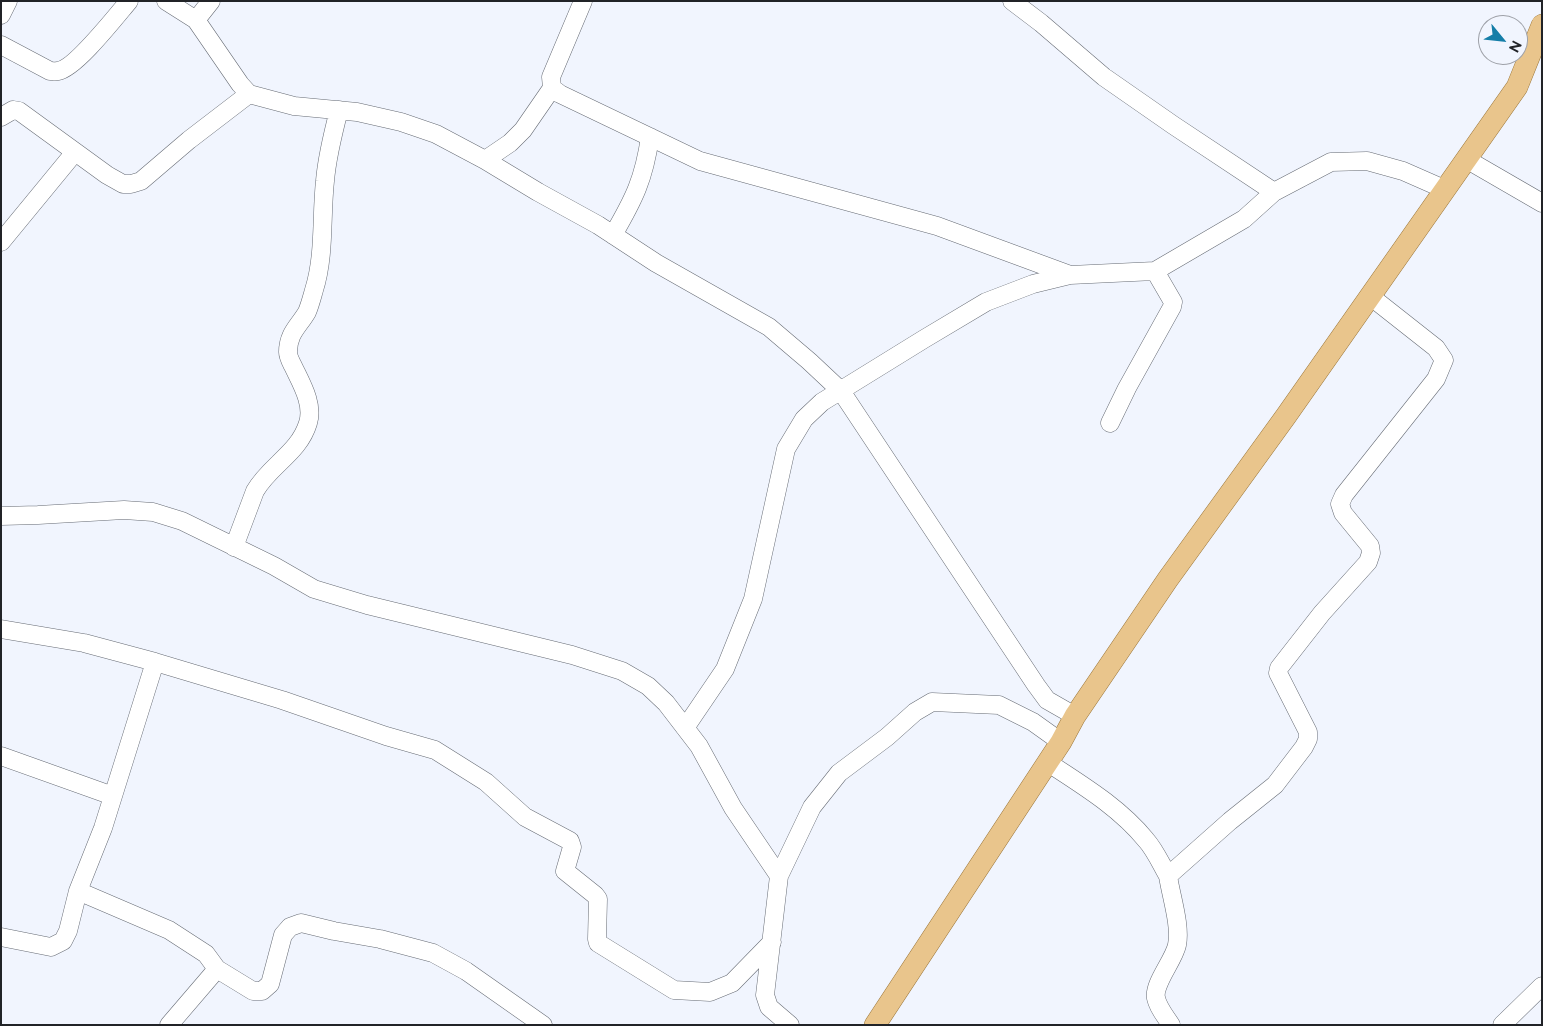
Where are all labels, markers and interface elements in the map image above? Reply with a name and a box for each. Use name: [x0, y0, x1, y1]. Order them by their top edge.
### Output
north arrow: [1478, 15, 1528, 65]
text: N: [1506, 38, 1525, 55]

